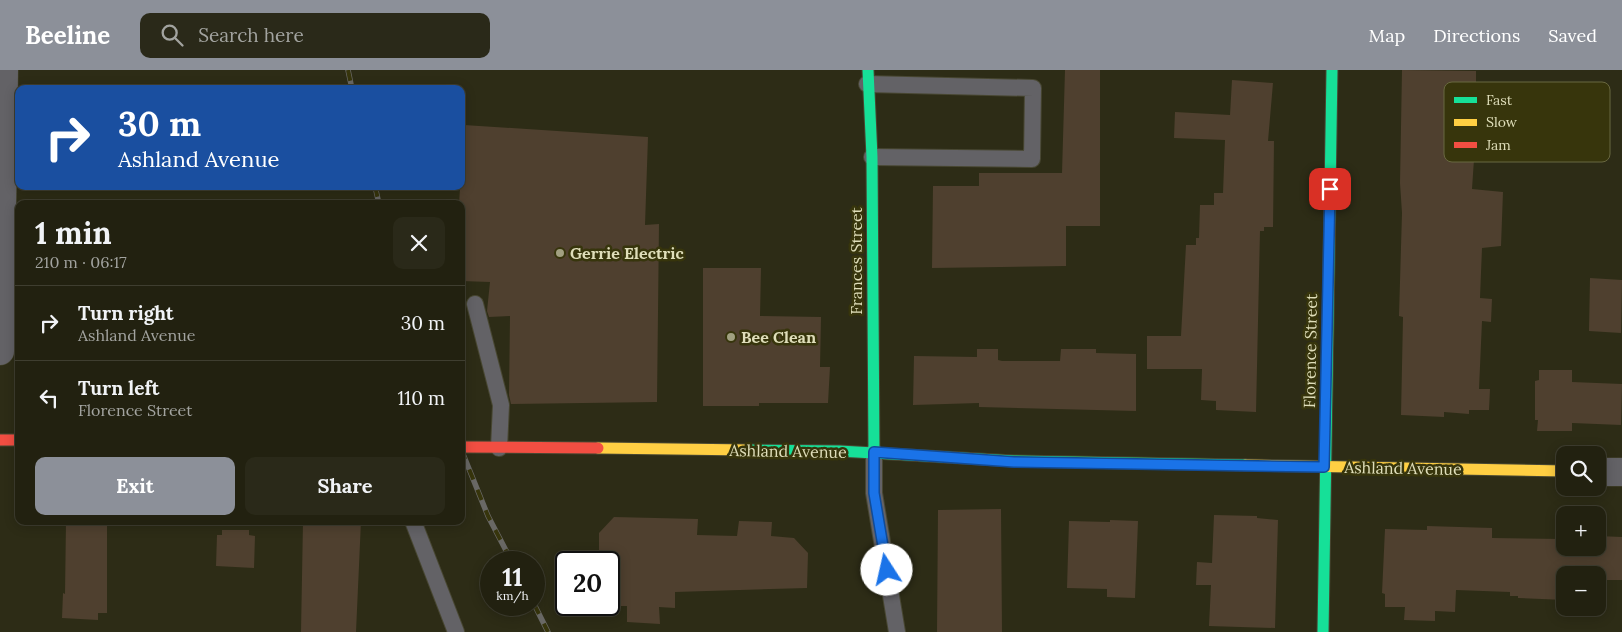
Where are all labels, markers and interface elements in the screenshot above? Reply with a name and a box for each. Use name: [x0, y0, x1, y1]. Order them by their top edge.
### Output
search box: [140, 13, 490, 58]
text: Beeline: [25, 20, 110, 51]
icon: search: [158, 21, 186, 49]
text: Search here: [198, 23, 304, 47]
text: Map: [1369, 24, 1405, 47]
text: Directions: [1433, 24, 1520, 47]
text: Saved: [1548, 24, 1597, 47]
legend: [1444, 82, 1610, 162]
text: Fast: [1486, 91, 1513, 109]
text: 30 m: [118, 101, 201, 146]
icon: right: [35, 105, 100, 170]
text: Slow: [1486, 113, 1518, 131]
text: Jam: [1485, 136, 1511, 154]
text: Ashland Avenue: [118, 145, 279, 173]
pin: [1309, 168, 1351, 210]
icon: arrive: [1316, 175, 1344, 203]
street label: Frances Street: [846, 206, 866, 315]
text: 1 min: [35, 214, 112, 252]
button: close: [393, 217, 445, 269]
place label: Gerrie Electric: [570, 243, 684, 263]
marker: Gerrie Electric: [554, 247, 566, 259]
text: 210 m · 06:17: [35, 252, 127, 272]
street label: Florence Street: [1299, 293, 1321, 408]
text: Turn right: [78, 301, 174, 325]
icon: right: [35, 309, 63, 337]
text: 30 m: [401, 311, 445, 335]
text: Ashland Avenue: [78, 325, 195, 345]
place label: Bee Clean: [741, 327, 816, 347]
marker: Bee Clean: [725, 331, 737, 343]
text: Turn left: [78, 376, 159, 400]
icon: left: [35, 384, 63, 412]
text: 110 m: [397, 386, 445, 410]
text: Florence Street: [78, 400, 192, 420]
street label: Ashland Avenue: [728, 440, 847, 462]
map controls: [1556, 446, 1606, 616]
button: search: [1556, 446, 1606, 496]
button: Exit: [35, 457, 235, 515]
button: Share: [245, 457, 445, 515]
street label: Ashland Avenue: [1343, 457, 1462, 479]
button: +: [1556, 506, 1606, 556]
position arrow: [860, 543, 912, 595]
speed limit sign: 20: [555, 551, 620, 616]
text: 11: [502, 561, 523, 593]
button: −: [1556, 566, 1606, 616]
text: km/h: [496, 588, 529, 603]

